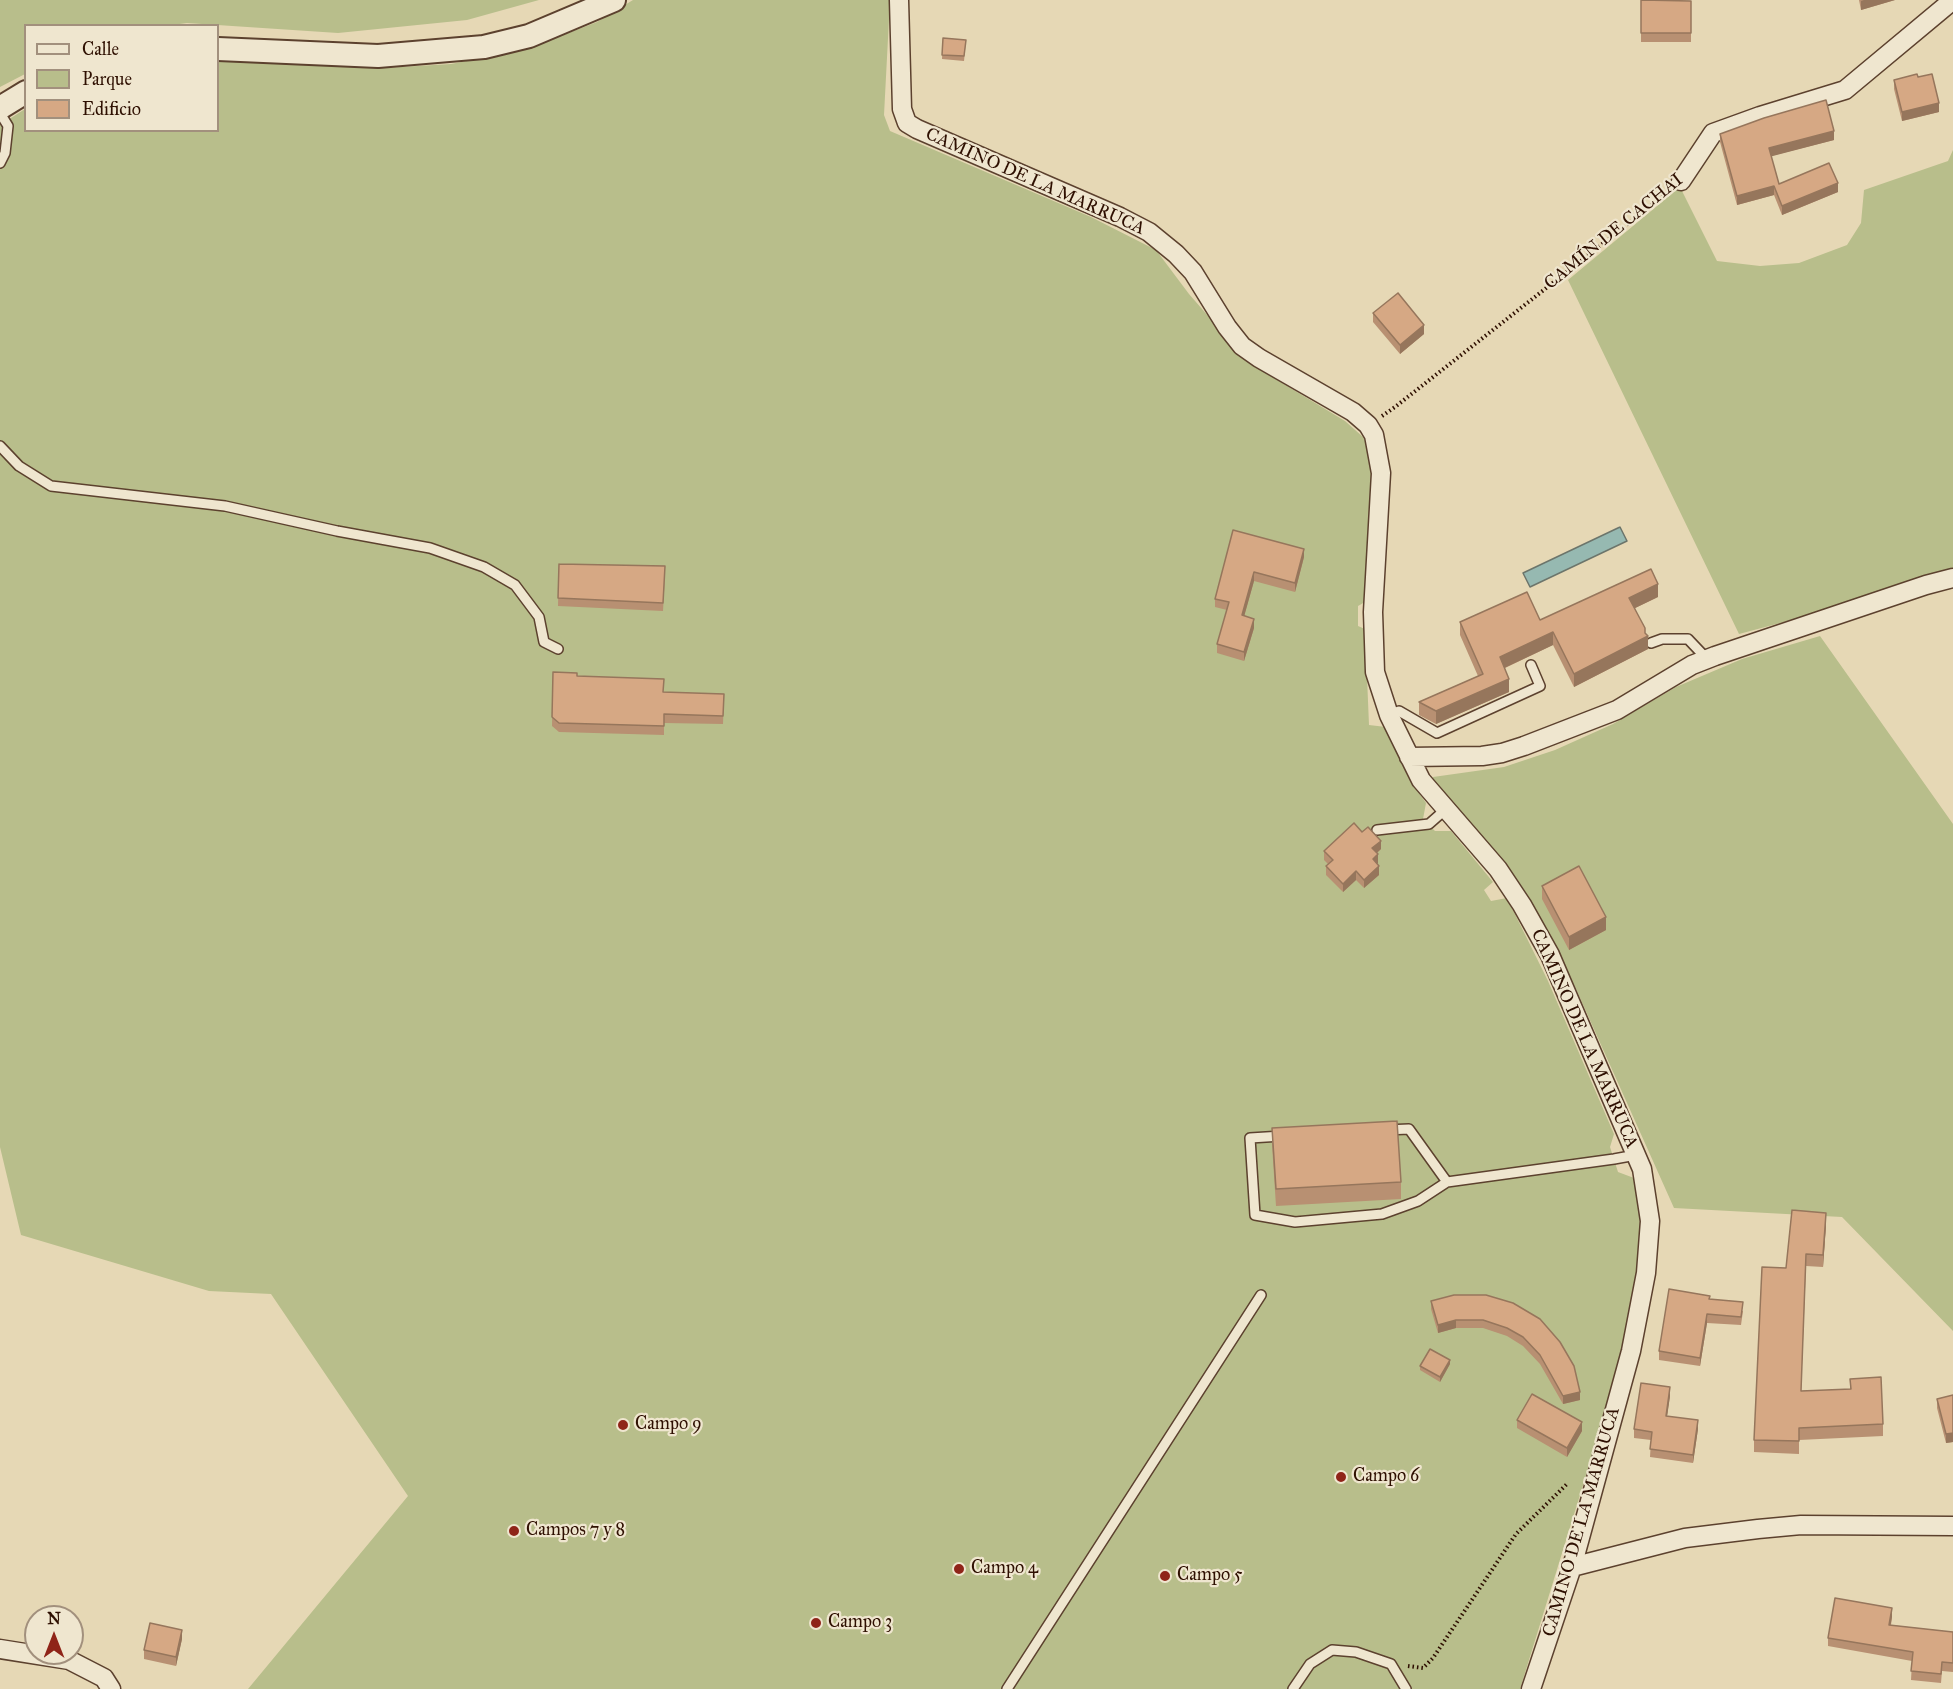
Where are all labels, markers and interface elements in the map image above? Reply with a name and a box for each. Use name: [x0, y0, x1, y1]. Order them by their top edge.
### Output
legend: [24, 24, 219, 132]
text: Calle: [82, 38, 119, 60]
text: Parque: [82, 68, 132, 90]
text: Edificio: [82, 98, 141, 120]
street label: CAMINO DE LA MARRUCA: [922, 124, 1148, 240]
street label: CAMÍN DE CACHAI: [1540, 169, 1688, 295]
street label: CAMINO DE LA MARRUCA: [1526, 926, 1642, 1152]
street label: CAMINO DE LA MARRUCA: [1539, 1405, 1625, 1639]
place label: Campo 9: [635, 1414, 702, 1436]
marker: Campo 9: [616, 1418, 630, 1432]
place label: Campo 6: [1353, 1466, 1419, 1488]
marker: Campo 6: [1334, 1470, 1348, 1484]
place label: Campos 7 y 8: [526, 1520, 625, 1542]
marker: Campos 7 y 8: [507, 1524, 521, 1538]
place label: Campo 4: [971, 1558, 1038, 1580]
marker: Campo 4: [952, 1562, 966, 1576]
place label: Campo 5: [1177, 1565, 1242, 1587]
marker: Campo 5: [1158, 1569, 1172, 1583]
north arrow: [24, 1605, 84, 1665]
text: N: [47, 1609, 61, 1628]
place label: Campo 3: [828, 1612, 892, 1634]
marker: Campo 3: [809, 1616, 823, 1630]

